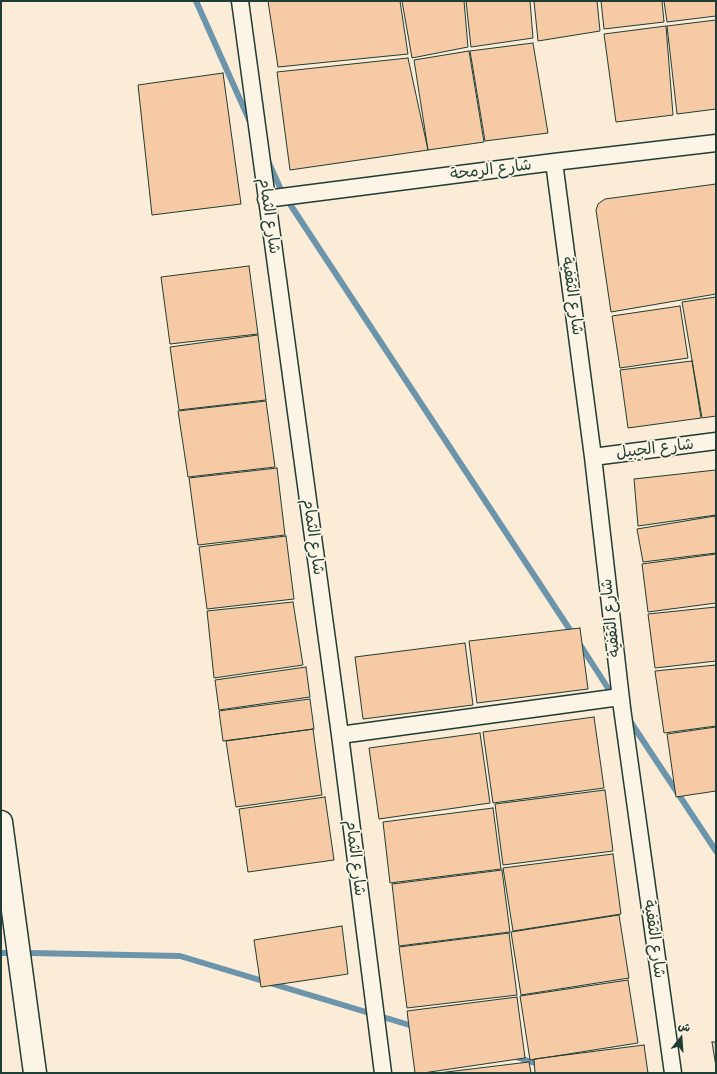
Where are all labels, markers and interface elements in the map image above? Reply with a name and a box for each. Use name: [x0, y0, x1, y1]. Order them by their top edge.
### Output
street label: شارع الرمحة: [449, 155, 533, 185]
street label: شارع الثمام: [254, 177, 284, 255]
street label: شارع الثقفية: [557, 256, 587, 336]
street label: شارع الجبيل: [615, 435, 695, 463]
street label: شارع الثمام: [298, 498, 328, 576]
street label: شارع الثقفية: [597, 578, 625, 658]
street label: شارع الثمام: [341, 819, 369, 897]
street label: شارع الثقفية: [639, 899, 669, 979]
north arrow: [661, 1018, 701, 1058]
text: ش: [677, 1018, 692, 1035]

